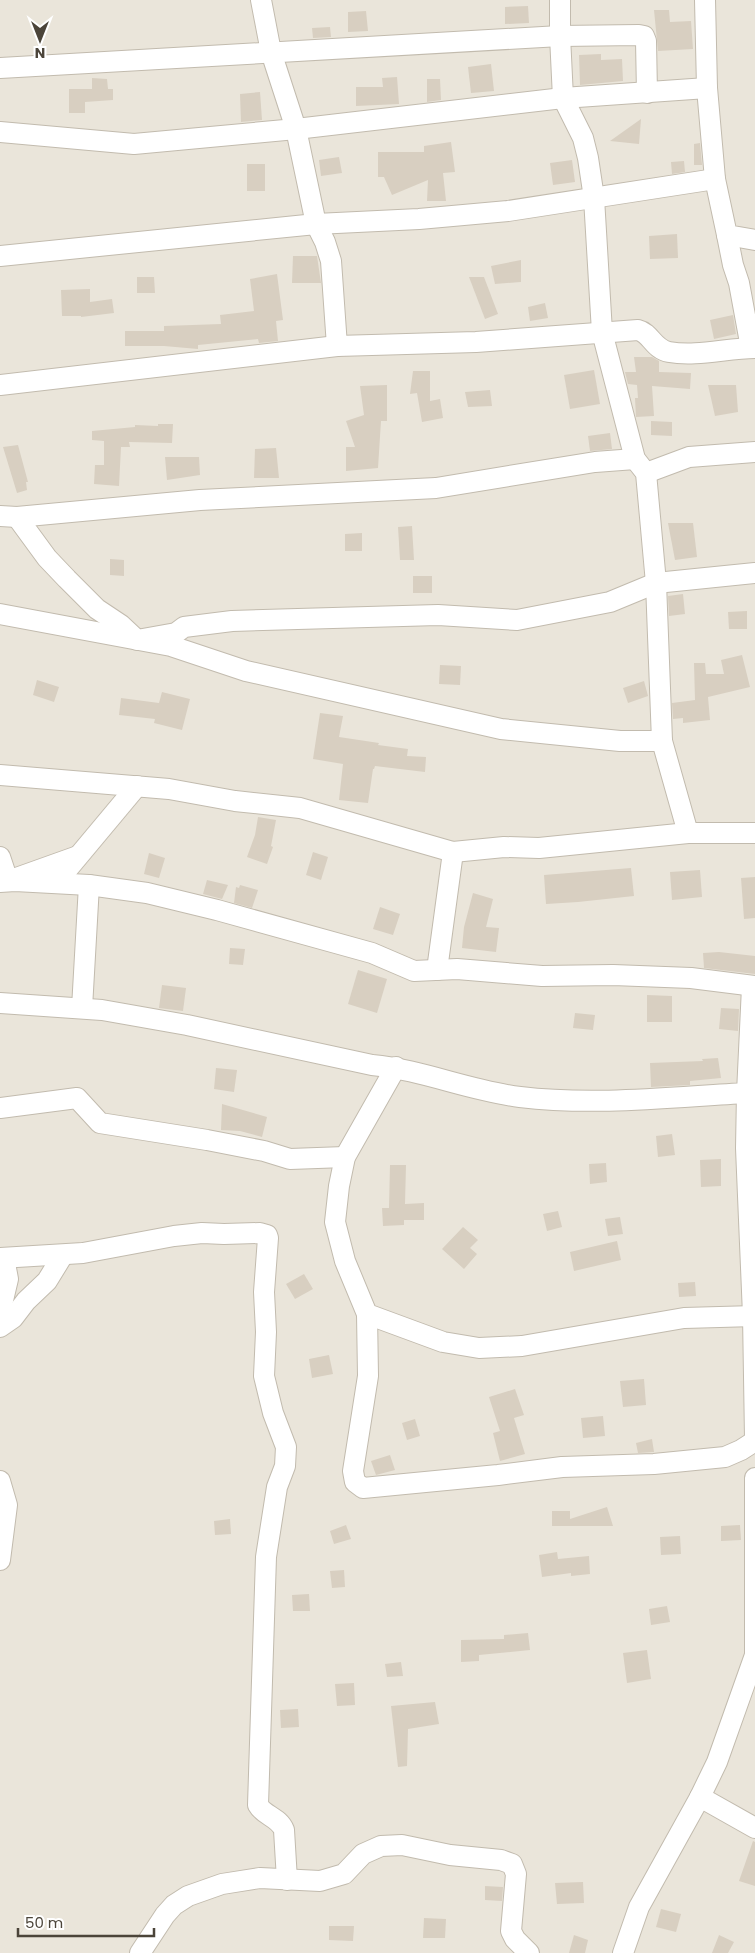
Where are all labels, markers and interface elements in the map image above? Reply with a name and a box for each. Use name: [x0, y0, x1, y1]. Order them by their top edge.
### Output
north arrow: [15, 15, 65, 65]
text: N: [35, 43, 45, 63]
scale bar: [18, 1906, 154, 1938]
text: 50 m: [25, 1912, 63, 1933]

